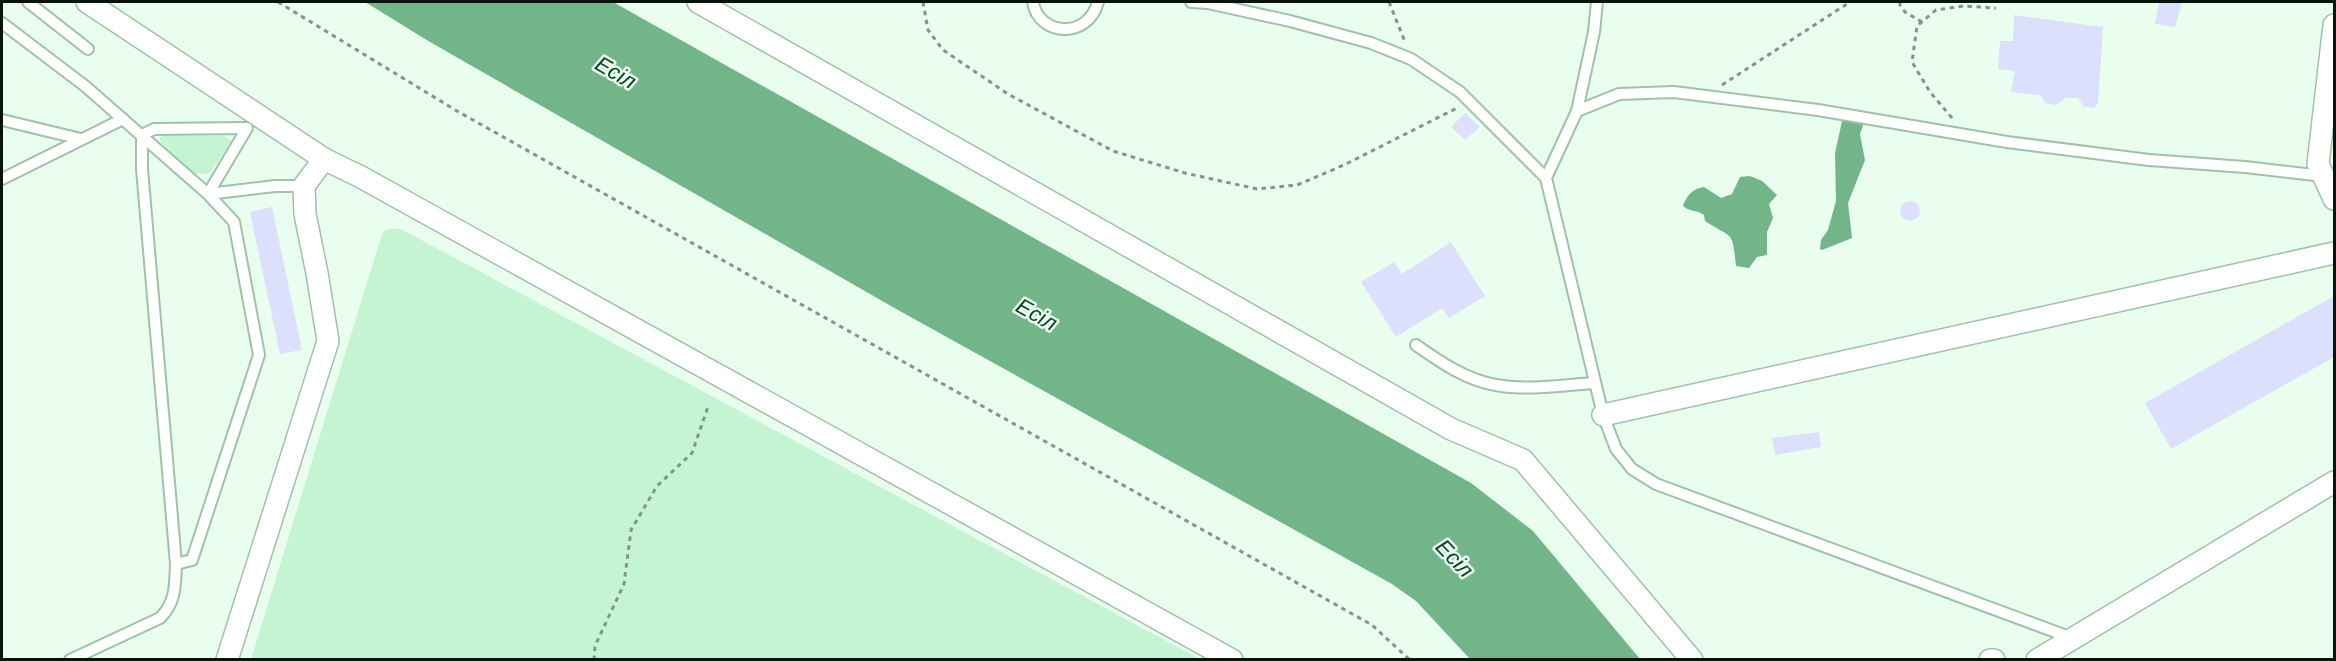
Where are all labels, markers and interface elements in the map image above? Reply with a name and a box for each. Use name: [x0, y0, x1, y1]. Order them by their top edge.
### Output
water label: Есіл: [591, 51, 641, 94]
water label: Есіл: [1012, 293, 1062, 336]
water label: Есіл: [1431, 534, 1479, 582]

